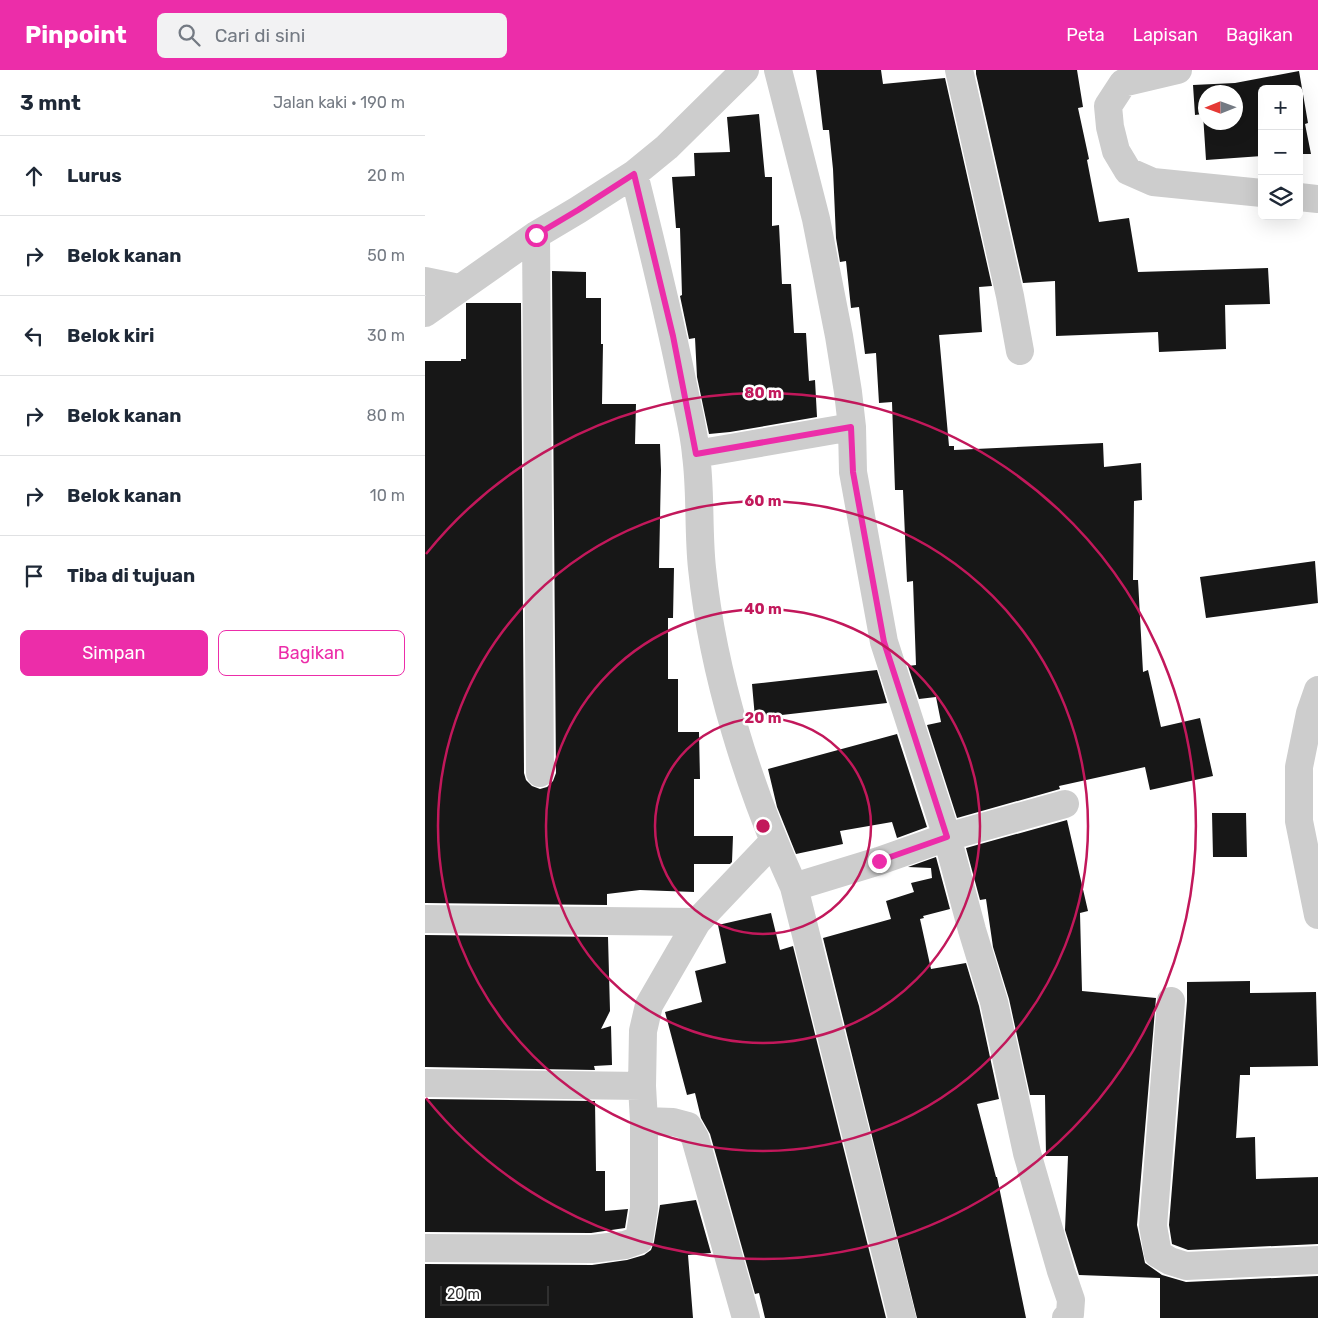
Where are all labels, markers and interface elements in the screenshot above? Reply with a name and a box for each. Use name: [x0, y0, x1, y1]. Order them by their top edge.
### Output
search box: [157, 13, 507, 58]
text: Pinpoint: [25, 21, 127, 49]
icon: search: [175, 21, 203, 49]
text: Cari di sini: [215, 24, 305, 47]
text: Peta: [1066, 24, 1105, 46]
text: Lapisan: [1133, 24, 1198, 46]
text: Bagikan: [1226, 24, 1293, 46]
north arrow: [1198, 85, 1243, 130]
map controls: [1258, 85, 1303, 220]
button: +: [1258, 85, 1303, 130]
text: 3 mnt: [20, 90, 81, 115]
text: Jalan kaki · 190 m: [273, 93, 405, 112]
button: −: [1258, 130, 1303, 175]
icon: ahead: [20, 162, 48, 190]
text: Lurus: [67, 164, 122, 187]
text: 20 m: [367, 166, 405, 185]
button: layers: [1258, 175, 1303, 220]
route start: [525, 224, 548, 247]
icon: right: [20, 242, 48, 270]
text: Belok kanan: [67, 244, 182, 267]
text: 50 m: [367, 246, 405, 265]
icon: left: [20, 322, 48, 350]
text: Belok kiri: [67, 324, 154, 347]
text: 30 m: [367, 326, 405, 345]
text: 80 m: [744, 384, 782, 402]
icon: right: [20, 402, 48, 430]
text: Belok kanan: [67, 404, 182, 427]
text: 80 m: [367, 406, 405, 425]
icon: right: [20, 482, 48, 510]
text: Belok kanan: [67, 484, 182, 507]
text: 10 m: [370, 486, 405, 505]
text: 60 m: [745, 492, 781, 510]
icon: arrive: [20, 562, 48, 590]
text: Tiba di tujuan: [67, 564, 195, 587]
text: 40 m: [744, 600, 782, 618]
button: Simpan: [20, 630, 208, 676]
button: Bagikan: [218, 630, 405, 676]
text: 20 m: [745, 709, 781, 727]
centre of rings: [754, 817, 772, 835]
route end: [868, 850, 891, 873]
scale bar: [440, 1283, 549, 1306]
text: 20 m: [447, 1286, 480, 1303]

